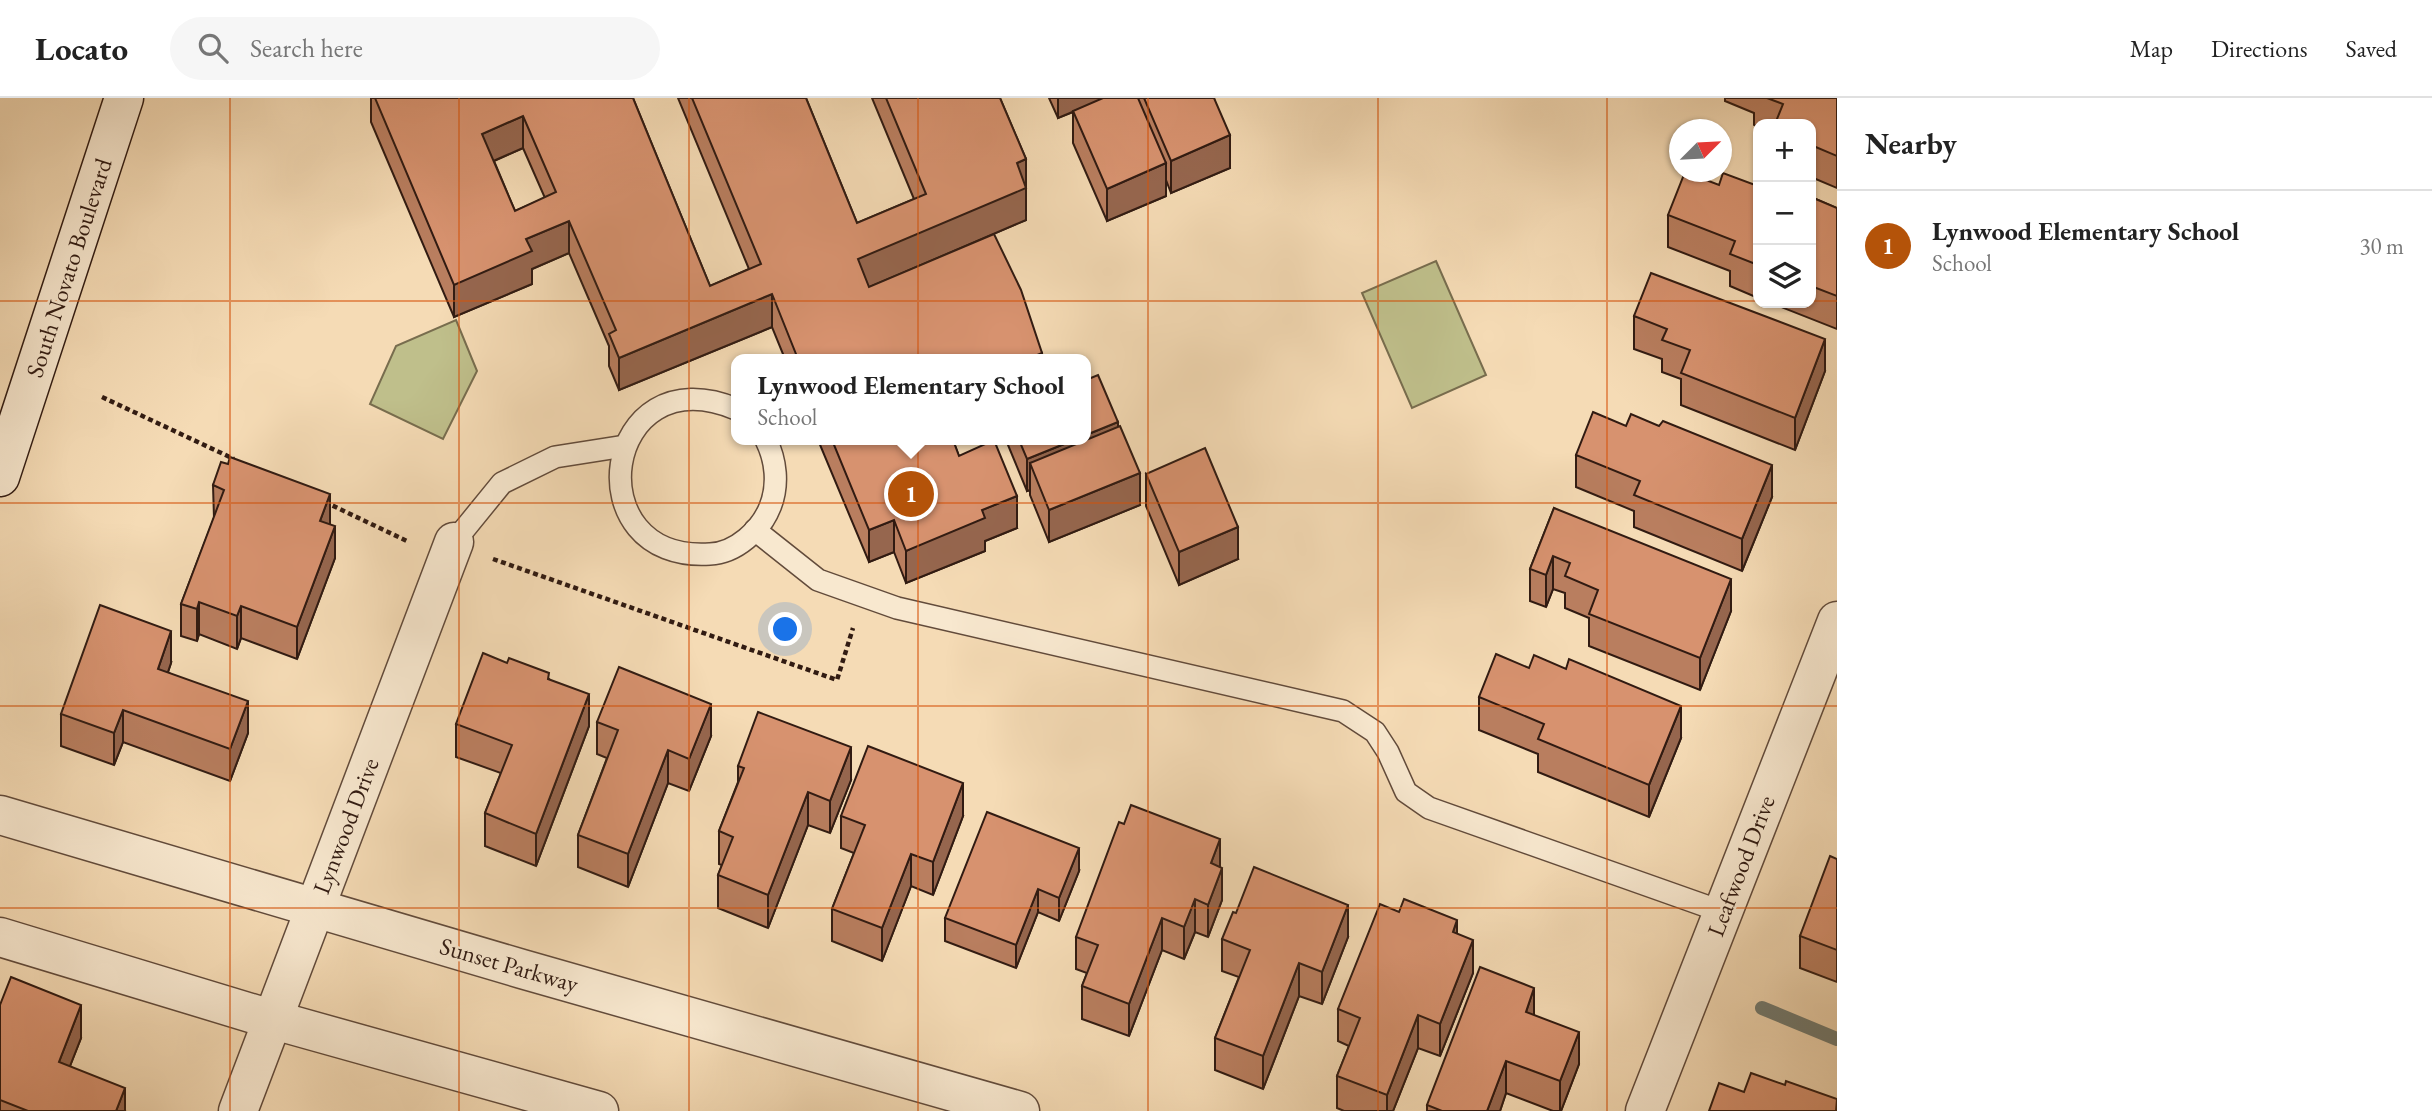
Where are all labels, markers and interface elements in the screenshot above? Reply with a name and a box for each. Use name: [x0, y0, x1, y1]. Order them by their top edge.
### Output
search box: [170, 17, 660, 80]
text: Locato: [35, 27, 128, 70]
icon: search: [194, 29, 232, 67]
text: Search here: [250, 31, 363, 65]
text: Map: [2130, 33, 2173, 64]
text: Directions: [2211, 33, 2308, 64]
text: Saved: [2346, 33, 2397, 64]
north arrow: [1669, 119, 1732, 182]
map controls: [1753, 119, 1816, 308]
button: +: [1753, 119, 1816, 182]
text: Nearby: [1865, 124, 1957, 163]
street label: South Novato Boulevard: [18, 154, 119, 381]
button: −: [1753, 182, 1816, 245]
text: Lynwood Elementary School: [1932, 214, 2239, 248]
text: 1: [1882, 231, 1894, 261]
text: 30 m: [2359, 231, 2404, 261]
button: layers: [1753, 245, 1816, 308]
text: School: [1932, 248, 1992, 278]
popup: [731, 354, 1091, 445]
text: Lynwood Elementary School: [757, 368, 1065, 402]
text: School: [757, 402, 817, 432]
pin: 1: [888, 468, 934, 520]
your location: [768, 612, 802, 646]
street label: Lynwood Drive: [305, 753, 386, 898]
street label: Leafwood Drive: [1699, 791, 1782, 941]
street label: Sunset Parkway: [436, 930, 582, 999]

